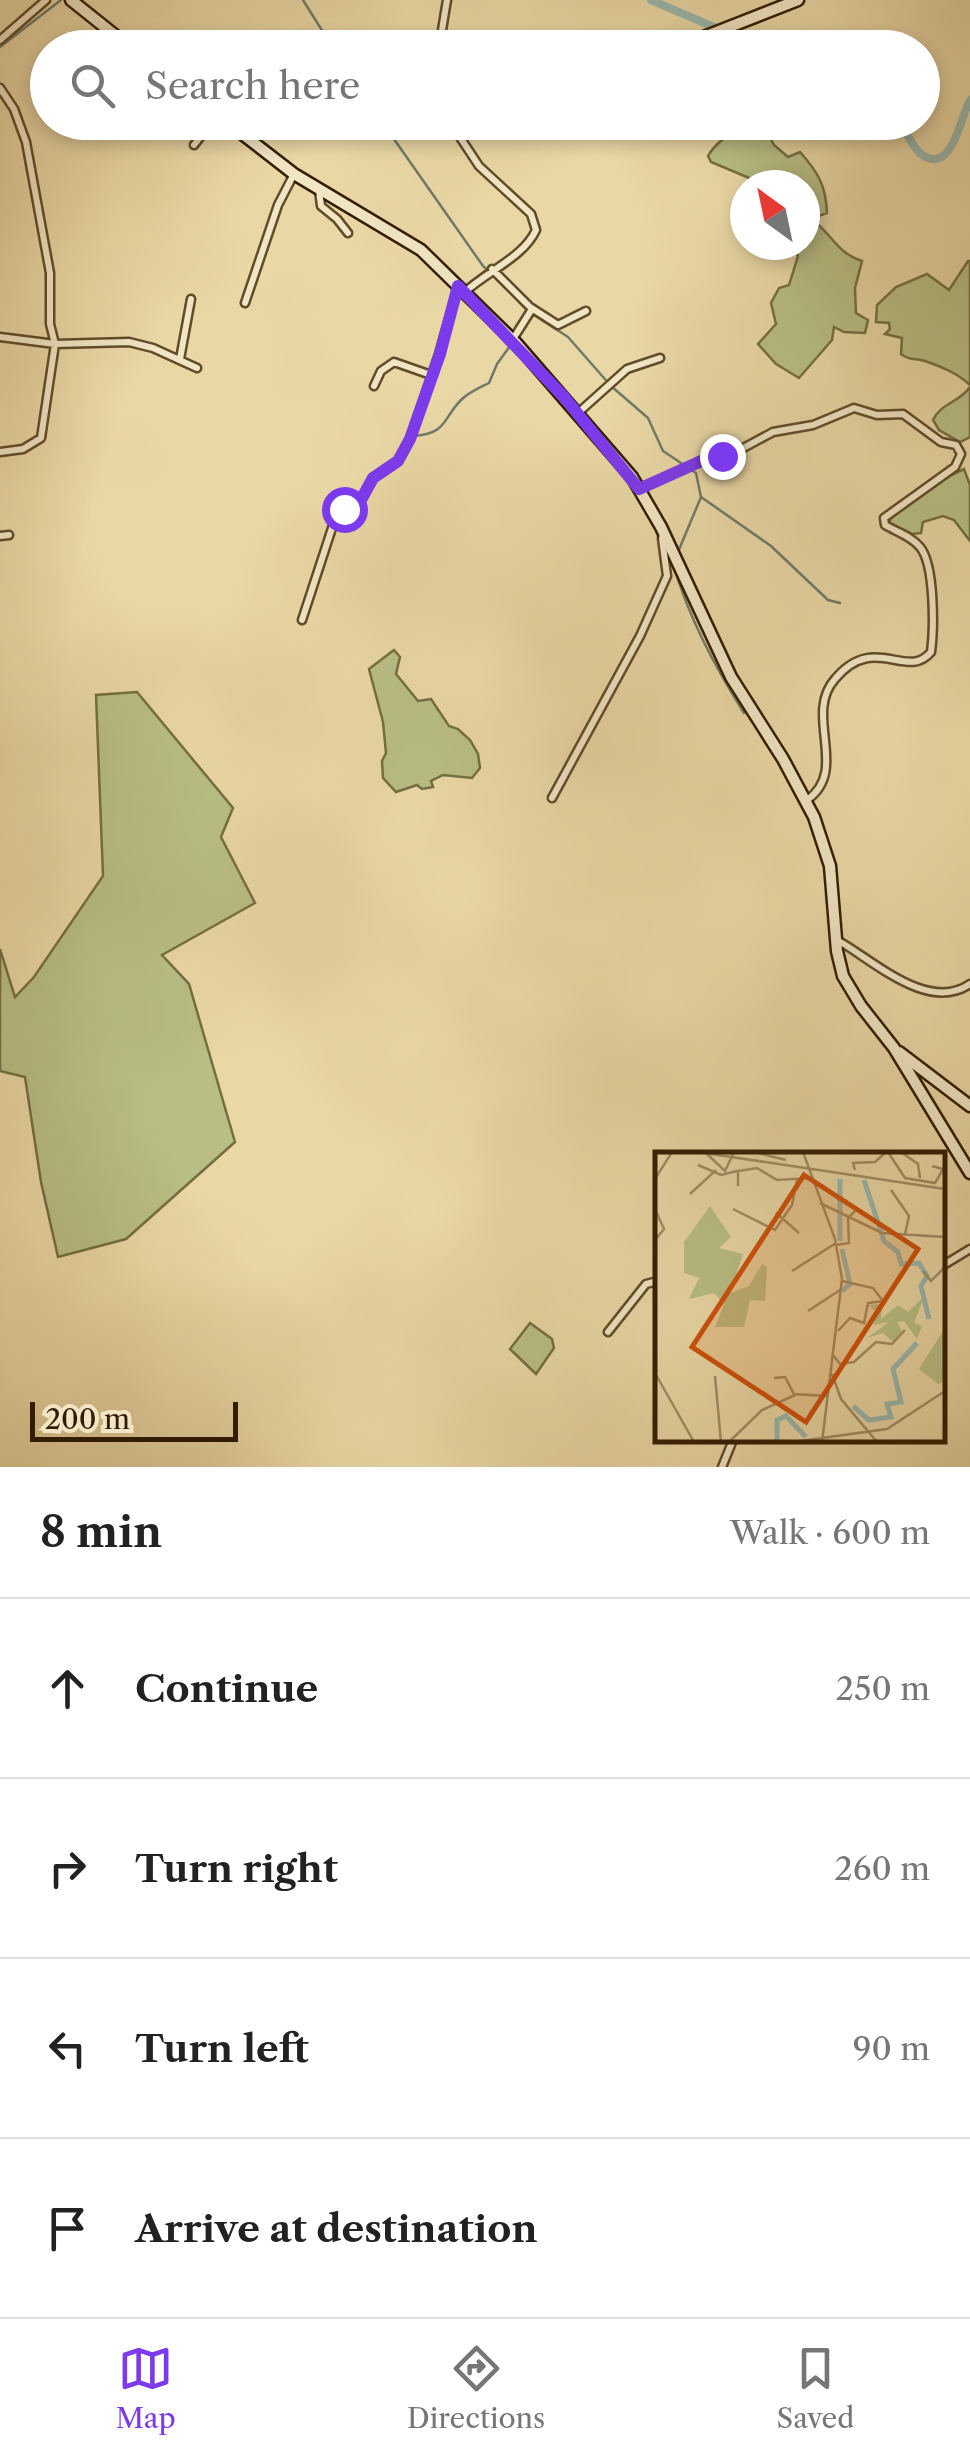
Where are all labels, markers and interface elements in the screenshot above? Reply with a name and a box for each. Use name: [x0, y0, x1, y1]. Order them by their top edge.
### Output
search box: [30, 30, 940, 140]
icon: search: [65, 58, 120, 113]
text: Search here: [145, 62, 360, 109]
north arrow: [730, 170, 820, 260]
route end: [700, 434, 746, 480]
route start: [322, 487, 368, 533]
inset map: [655, 1152, 945, 1442]
scale bar: [30, 1397, 238, 1442]
text: 200 m: [45, 1402, 130, 1436]
text: 8 min: [40, 1506, 162, 1558]
text: Walk · 600 m: [730, 1513, 930, 1552]
icon: ahead: [40, 1661, 95, 1716]
text: Continue: [135, 1665, 318, 1712]
text: 250 m: [836, 1669, 930, 1708]
icon: right: [40, 1841, 95, 1896]
text: Turn right: [135, 1845, 338, 1892]
text: 260 m: [834, 1849, 930, 1888]
icon: left: [40, 2021, 95, 2076]
text: Turn left: [135, 2025, 309, 2072]
text: 90 m: [853, 2029, 930, 2068]
icon: arrive: [40, 2201, 95, 2256]
text: Arrive at destination: [135, 2205, 538, 2252]
tab: Map: [116, 2341, 176, 2435]
tab: Directions: [407, 2341, 545, 2435]
tab: Saved: [777, 2341, 854, 2435]

